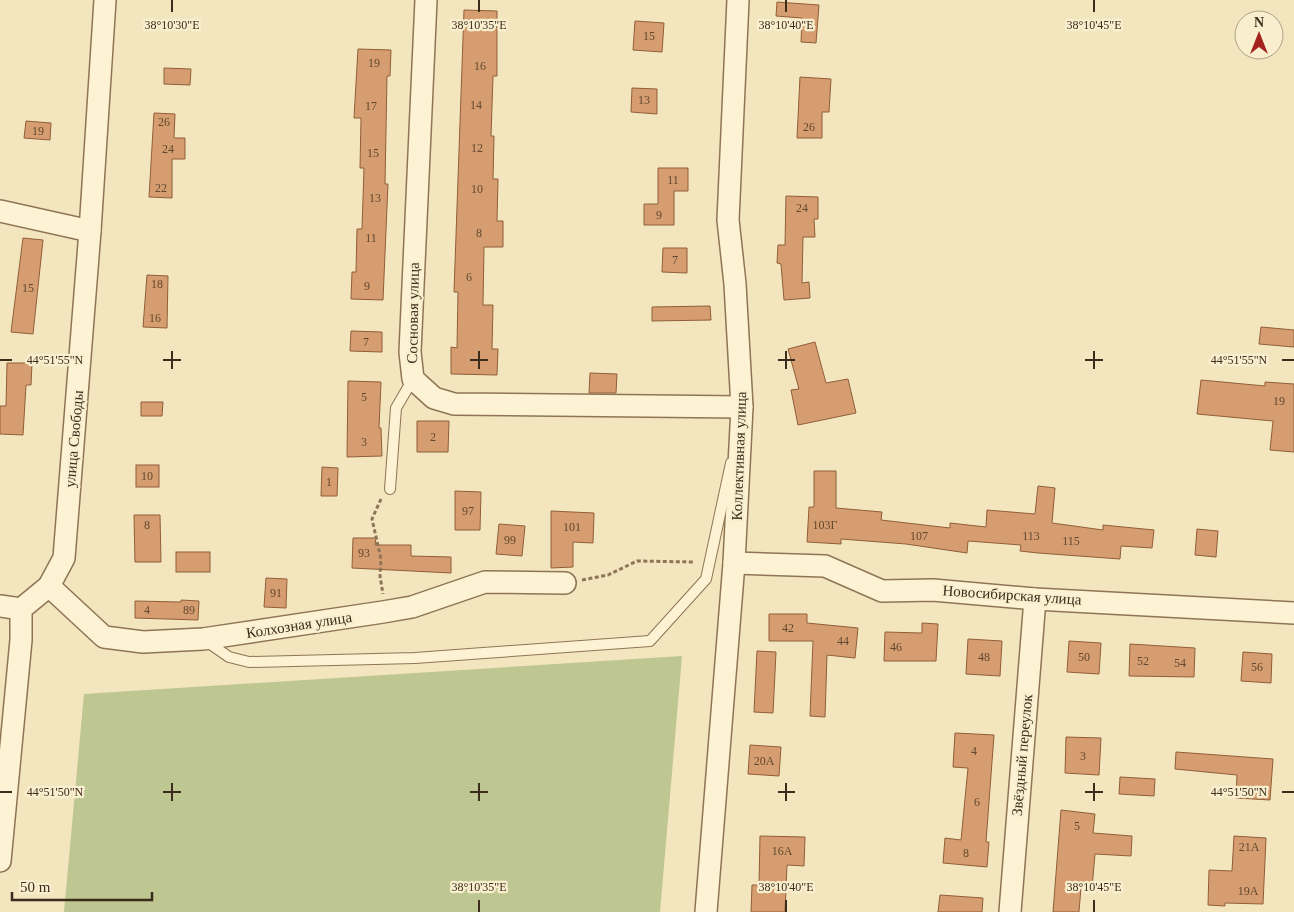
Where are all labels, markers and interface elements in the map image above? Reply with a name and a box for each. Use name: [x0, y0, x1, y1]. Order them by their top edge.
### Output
north arrow: [1234, 10, 1284, 60]
text: N: [1254, 15, 1264, 30]
text: 38°10'30"E: [144, 18, 200, 32]
text: 38°10'35"E: [451, 18, 507, 32]
text: 38°10'40"E: [758, 18, 814, 32]
text: 38°10'45"E: [1066, 18, 1122, 32]
house number: 15: [643, 29, 655, 43]
house number: 19: [368, 56, 380, 70]
house number: 16: [474, 59, 486, 73]
house number: 13: [638, 93, 650, 107]
house number: 14: [470, 98, 482, 112]
house number: 17: [365, 99, 377, 113]
house number: 26: [158, 115, 170, 129]
house number: 26: [803, 120, 815, 134]
house number: 19: [32, 124, 44, 138]
house number: 12: [471, 141, 483, 155]
house number: 24: [162, 142, 174, 156]
house number: 15: [367, 146, 379, 160]
house number: 11: [667, 173, 679, 187]
house number: 22: [155, 181, 167, 195]
house number: 10: [471, 182, 483, 196]
house number: 13: [369, 191, 381, 205]
house number: 24: [796, 201, 808, 215]
house number: 9: [656, 208, 662, 222]
house number: 8: [476, 226, 482, 240]
house number: 11: [365, 231, 377, 245]
house number: 7: [672, 253, 678, 267]
street label: Сосновая улица: [404, 262, 422, 364]
house number: 6: [466, 270, 472, 284]
house number: 18: [151, 277, 163, 291]
house number: 9: [364, 279, 370, 293]
house number: 15: [22, 281, 34, 295]
house number: 16: [149, 311, 161, 325]
house number: 7: [363, 335, 369, 349]
text: 44°51'55"N: [27, 353, 84, 367]
text: 44°51'55"N: [1211, 353, 1268, 367]
street label: улица Свободы: [62, 390, 86, 488]
house number: 5: [361, 390, 367, 404]
street label: Коллективная улица: [729, 391, 749, 521]
house number: 19: [1273, 394, 1285, 408]
house number: 2: [430, 430, 436, 444]
house number: 3: [361, 435, 367, 449]
house number: 10: [141, 469, 153, 483]
house number: 1: [326, 475, 332, 489]
house number: 97: [462, 504, 474, 518]
house number: 8: [144, 518, 150, 532]
house number: 103Г: [813, 518, 838, 532]
house number: 101: [563, 520, 581, 534]
house number: 107: [910, 529, 928, 543]
house number: 113: [1022, 529, 1040, 543]
house number: 99: [504, 533, 516, 547]
house number: 115: [1062, 534, 1080, 548]
house number: 93: [358, 546, 370, 560]
street label: Новосибирская улица: [942, 582, 1082, 608]
house number: 91: [270, 586, 282, 600]
house number: 4: [144, 603, 150, 617]
house number: 89: [183, 603, 195, 617]
street label: Колхозная улица: [245, 609, 353, 641]
house number: 42: [782, 621, 794, 635]
house number: 44: [837, 634, 849, 648]
house number: 46: [890, 640, 902, 654]
house number: 48: [978, 650, 990, 664]
house number: 50: [1078, 650, 1090, 664]
house number: 52: [1137, 654, 1149, 668]
house number: 54: [1174, 656, 1186, 670]
house number: 56: [1251, 660, 1263, 674]
street label: Звёздный переулок: [1009, 693, 1035, 816]
house number: 4: [971, 744, 977, 758]
house number: 3: [1080, 749, 1086, 763]
house number: 20А: [754, 754, 775, 768]
text: 44°51'50"N: [27, 785, 84, 799]
text: 44°51'50"N: [1211, 785, 1268, 799]
house number: 6: [974, 795, 980, 809]
house number: 5: [1074, 819, 1080, 833]
house number: 21А: [1239, 840, 1260, 854]
house number: 16А: [772, 844, 793, 858]
house number: 8: [963, 846, 969, 860]
scale bar: [12, 870, 152, 902]
text: 50 m: [20, 879, 51, 895]
text: 38°10'35"E: [451, 880, 507, 894]
text: 38°10'40"E: [758, 880, 814, 894]
text: 38°10'45"E: [1066, 880, 1122, 894]
house number: 19А: [1238, 884, 1259, 898]

